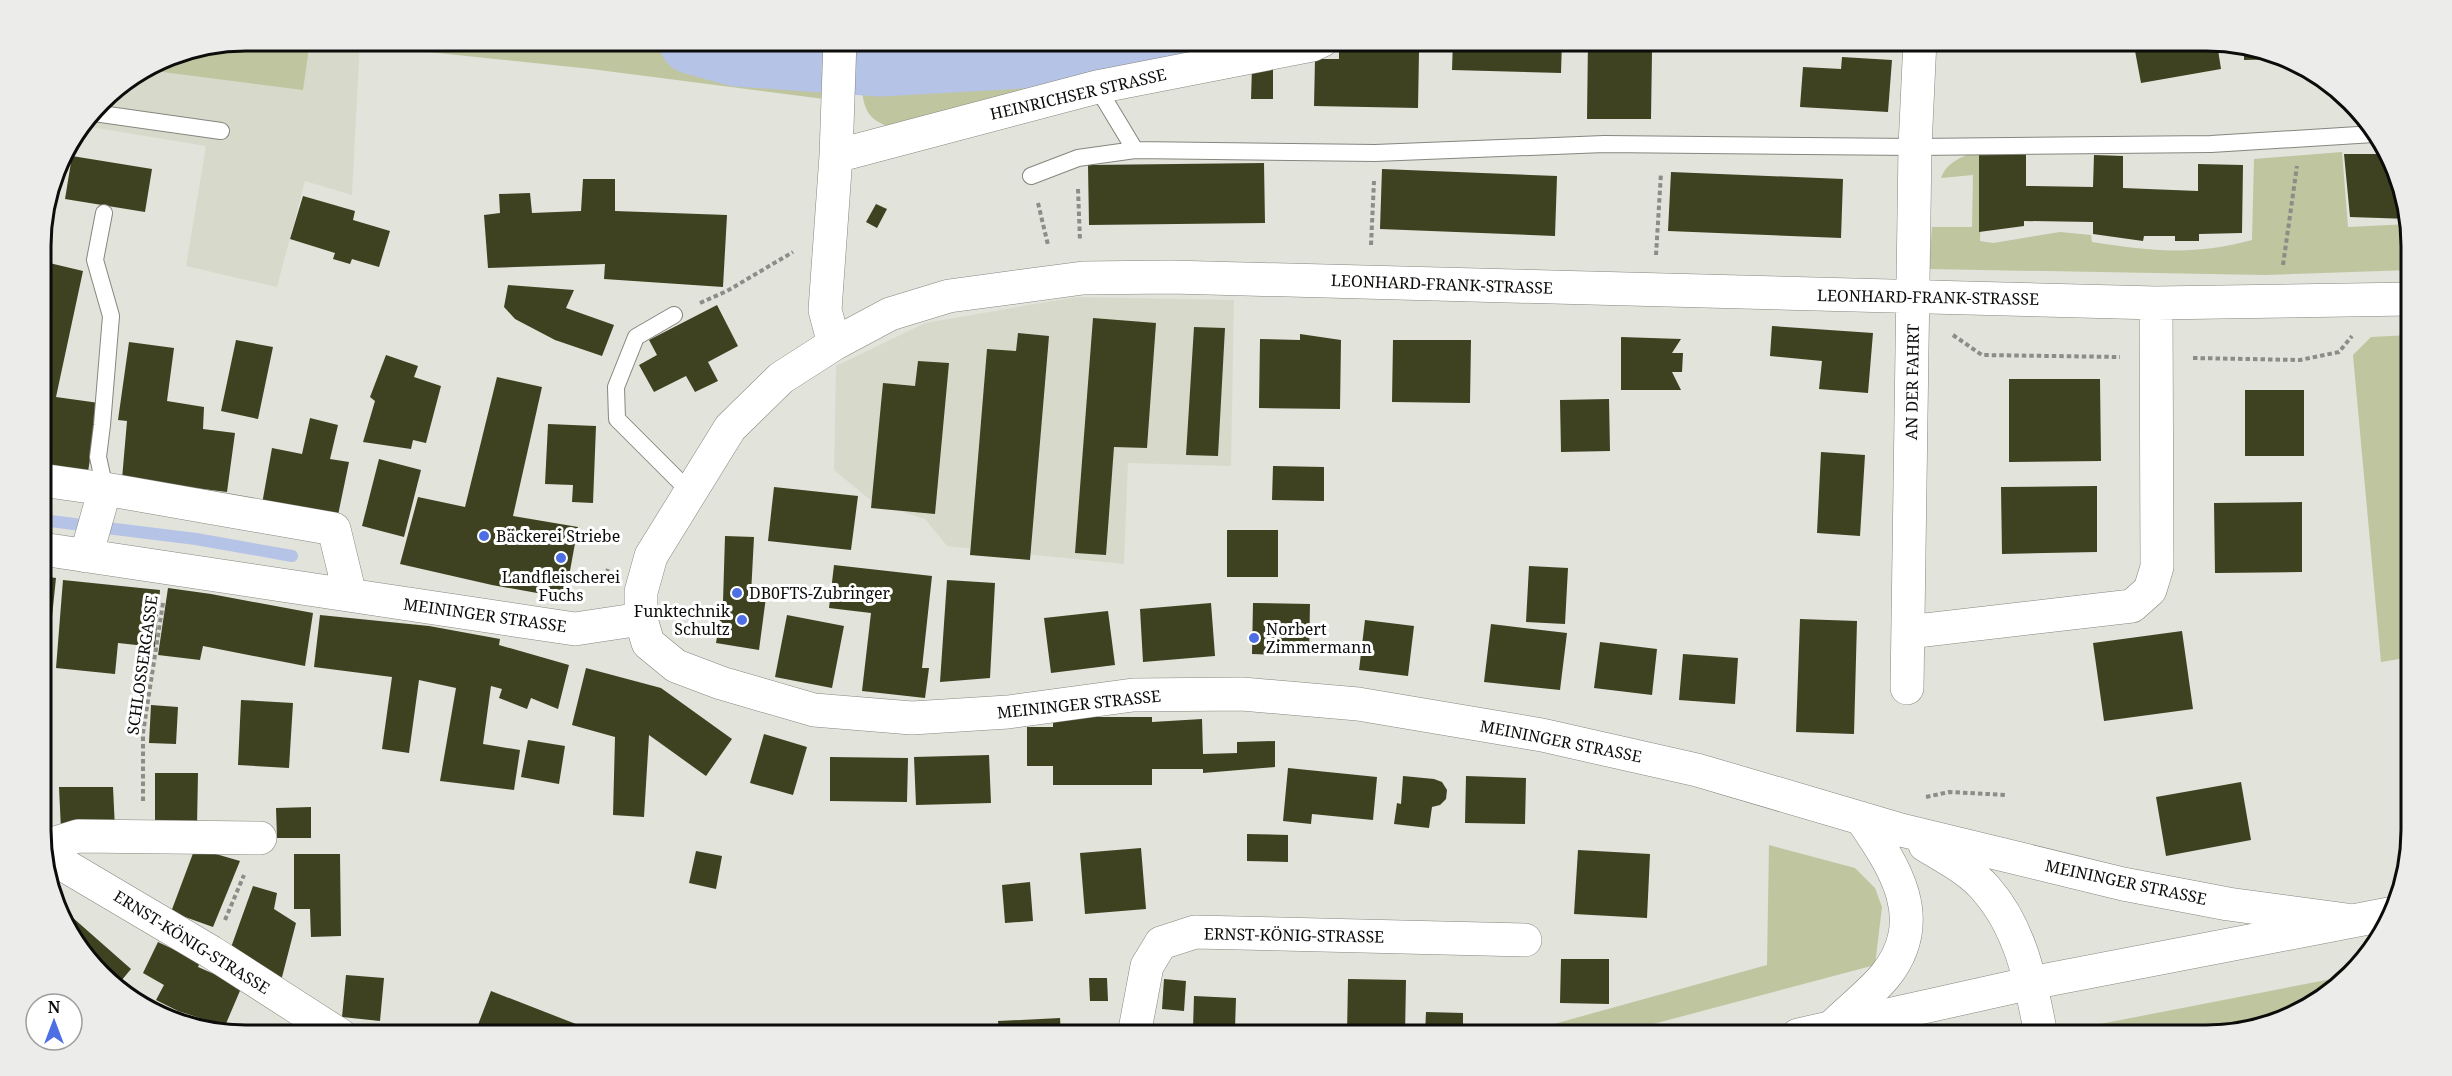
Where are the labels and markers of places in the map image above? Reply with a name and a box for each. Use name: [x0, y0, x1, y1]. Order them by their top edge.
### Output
place label: Bäckerei Striebe: [496, 525, 620, 547]
marker: Bäckerei Striebe: [477, 529, 491, 543]
marker: Landfleischerei Fuchs: [554, 551, 568, 565]
place label: Landfleischerei Fuchs: [502, 566, 620, 606]
place label: DB0FTS-Zubringer: [749, 582, 891, 604]
marker: DB0FTS-Zubringer: [730, 586, 744, 600]
place label: Funktechnik Schultz: [634, 600, 731, 640]
marker: Funktechnik Schultz: [735, 613, 749, 627]
place label: Norbert Zimmermann: [1266, 618, 1372, 658]
marker: Norbert Zimmermann: [1247, 631, 1261, 645]

